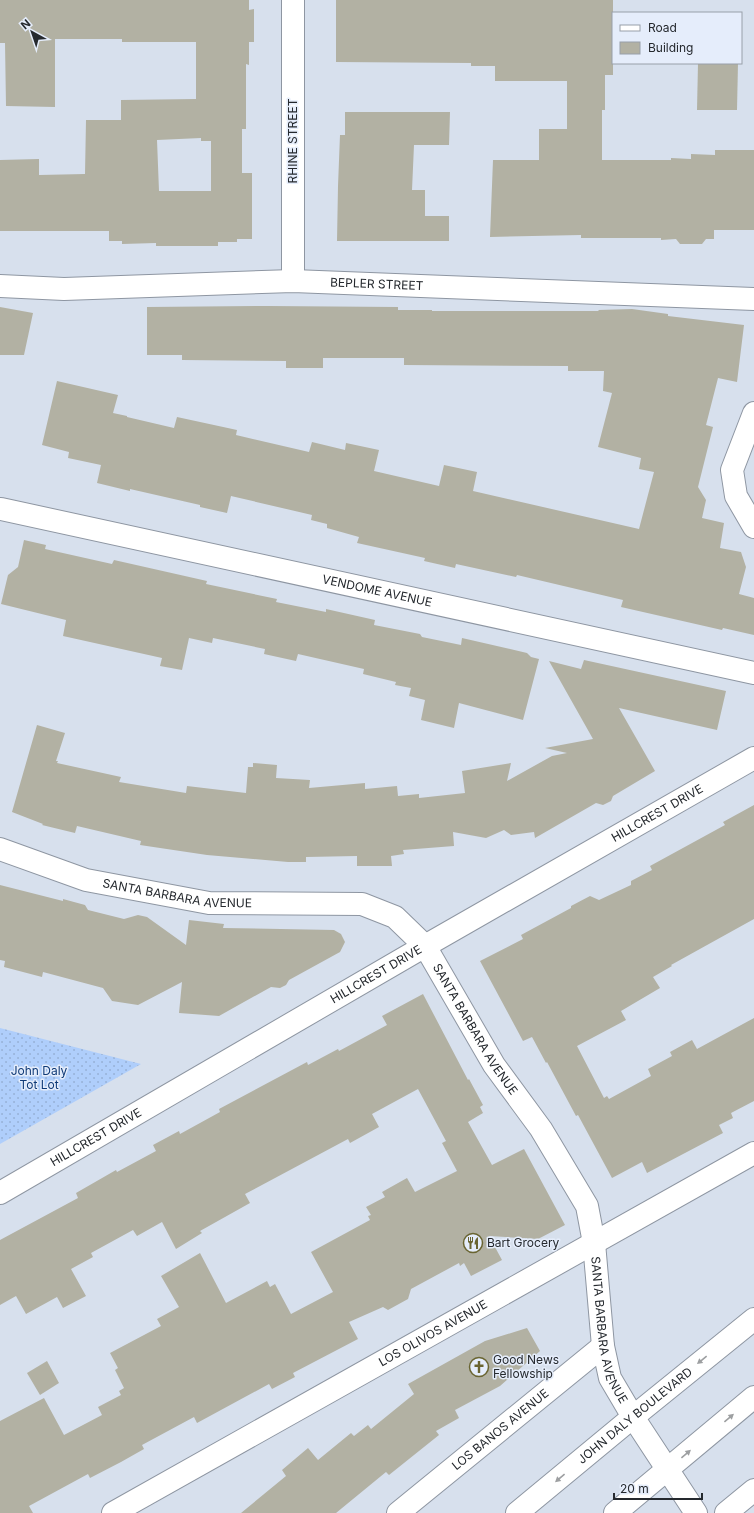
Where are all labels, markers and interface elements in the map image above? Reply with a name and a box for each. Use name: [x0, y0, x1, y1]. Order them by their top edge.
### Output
north arrow: [12, 12, 52, 52]
legend: [612, 12, 742, 64]
text: N: [18, 16, 33, 32]
text: Road: [648, 20, 677, 35]
text: Building: [648, 40, 693, 55]
street label: RHINE STREET: [285, 98, 300, 183]
street label: BEPLER STREET: [330, 274, 424, 293]
street label: VENDOME AVENUE: [321, 571, 434, 610]
street label: HILLCREST DRIVE: [608, 781, 705, 845]
street label: SANTA BARBARA AVENUE: [102, 875, 252, 910]
street label: HILLCREST DRIVE: [328, 942, 424, 1006]
street label: SANTA BARBARA AVENUE: [430, 961, 521, 1098]
park label: John Daly Tot Lot: [11, 1063, 68, 1092]
street label: HILLCREST DRIVE: [47, 1104, 144, 1169]
restaurant icon: Bart Grocery: [462, 1232, 484, 1254]
place label: Bart Grocery: [487, 1235, 560, 1250]
street label: SANTA BARBARA AVENUE: [588, 1256, 631, 1406]
street label: LOS OLIVOS AVENUE: [376, 1296, 490, 1369]
place label: Good News Fellowship: [493, 1352, 559, 1381]
one-way arrow: [697, 1355, 708, 1364]
church icon: Good News Fellowship: [468, 1356, 490, 1378]
street label: JOHN DALY BOULEVARD: [574, 1364, 695, 1467]
street label: LOS BANOS AVENUE: [449, 1385, 551, 1473]
one-way arrow: [724, 1413, 735, 1422]
one-way arrow: [681, 1449, 691, 1458]
one-way arrow: [554, 1473, 565, 1482]
scale bar: [614, 1475, 702, 1501]
text: 20 m: [620, 1481, 649, 1496]

